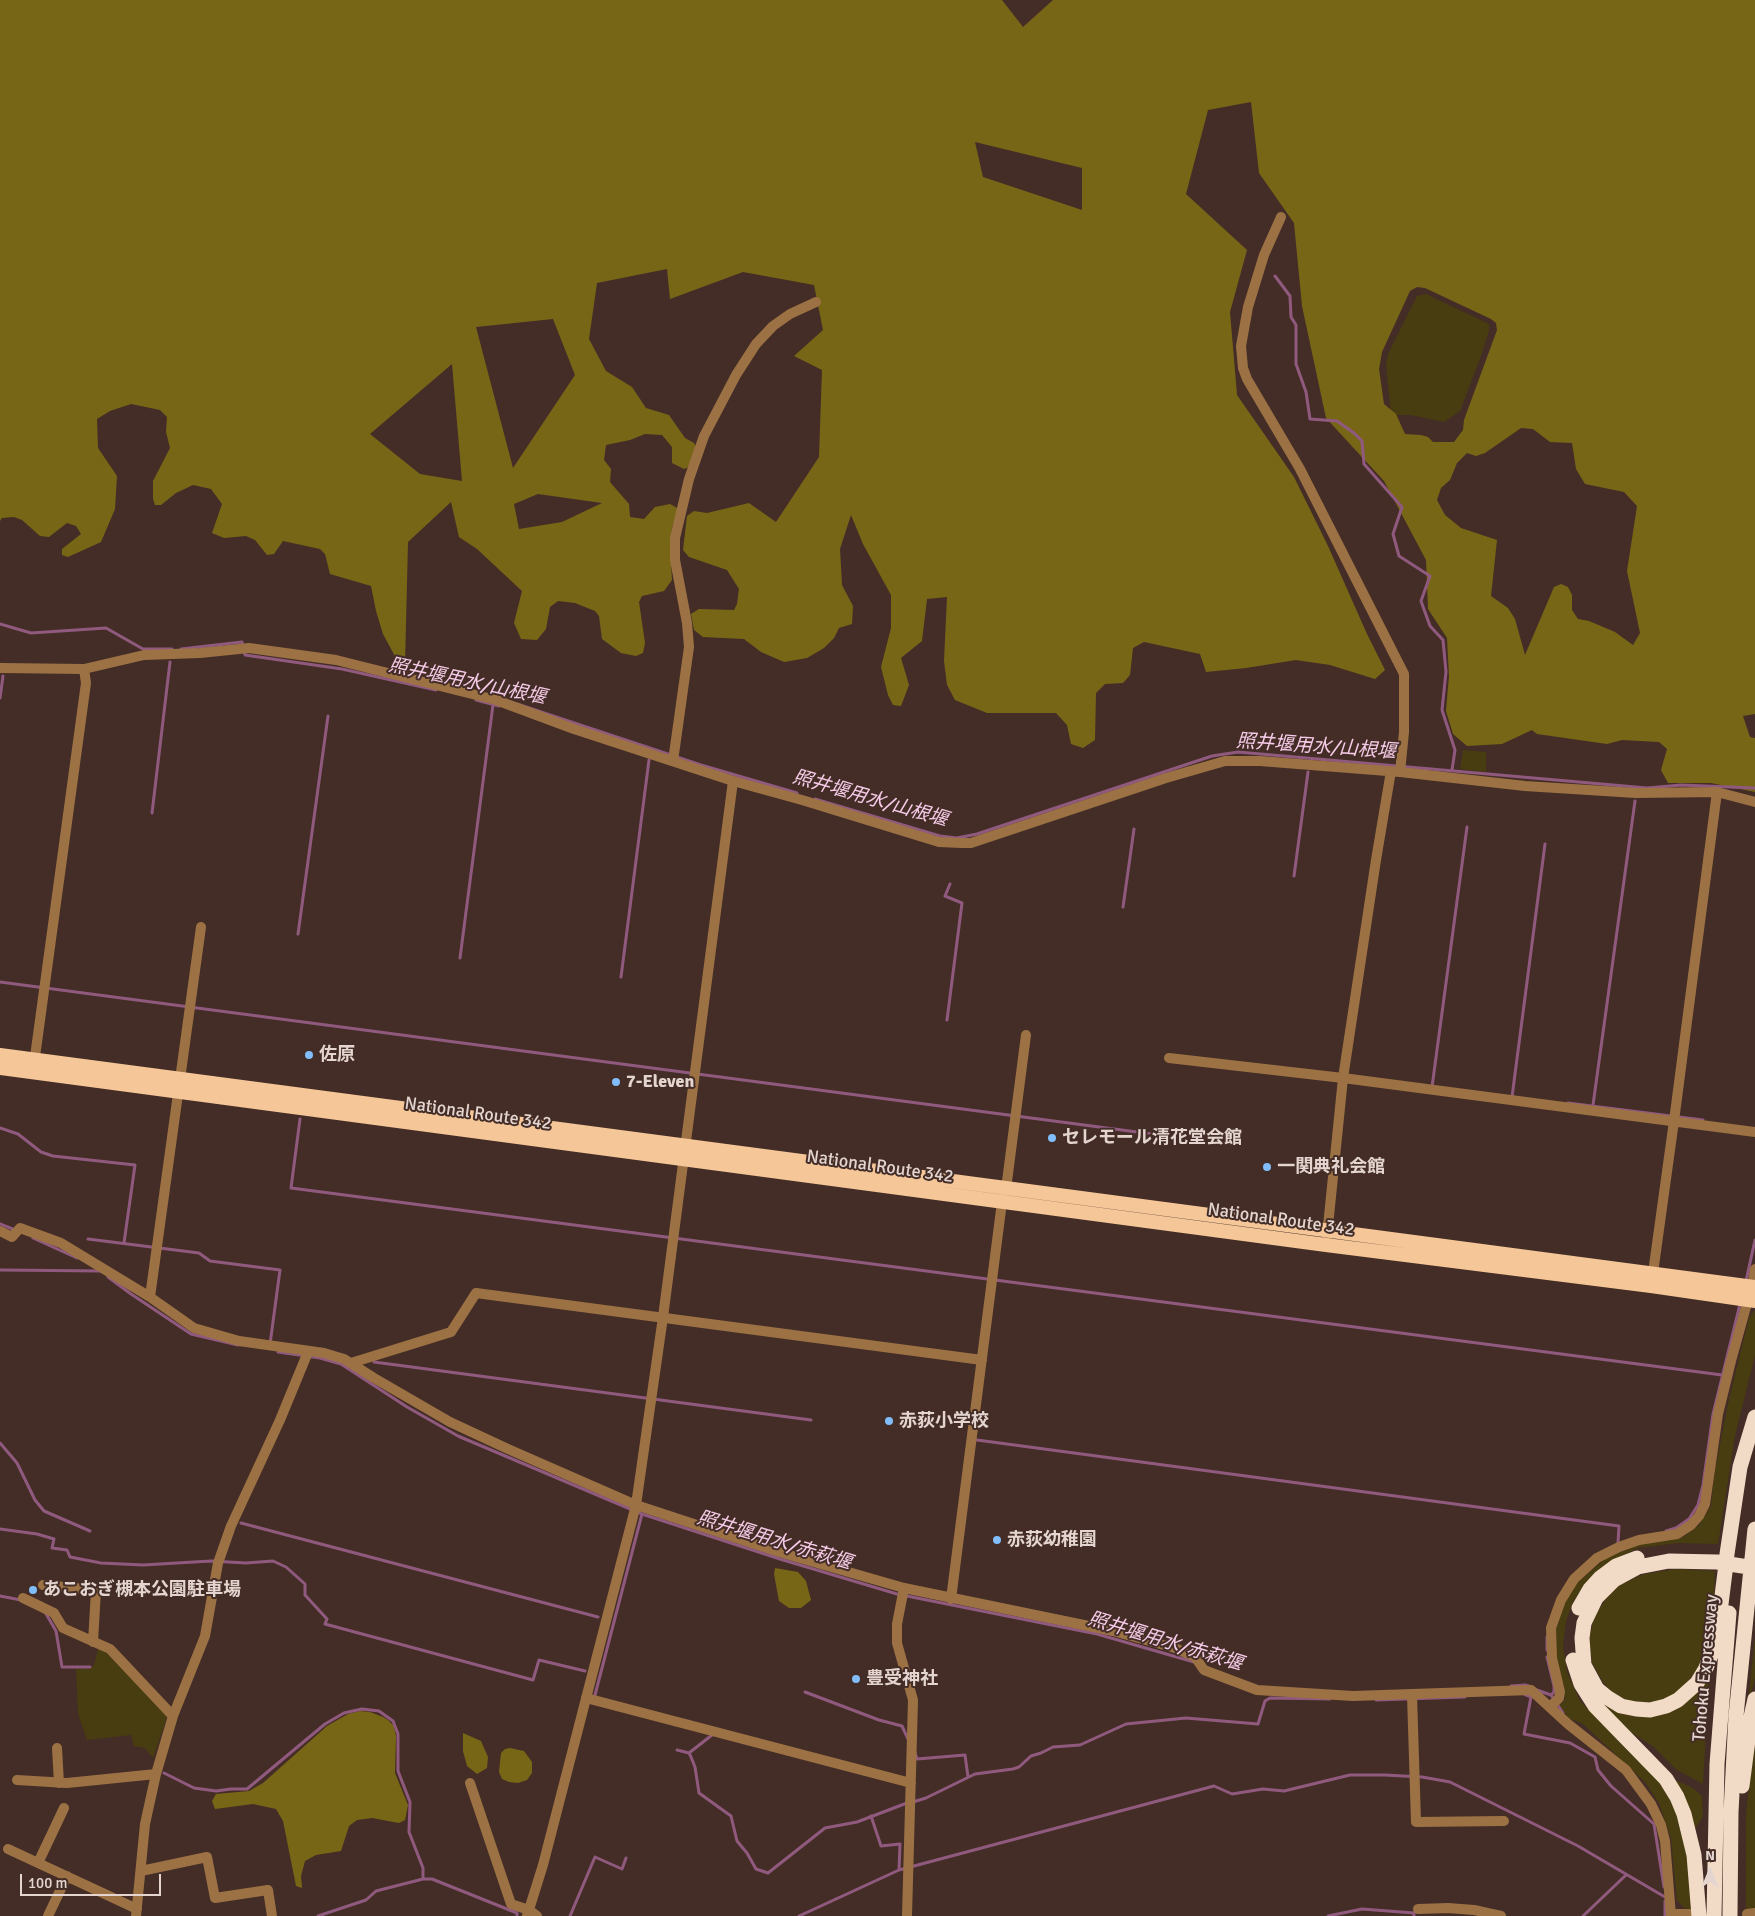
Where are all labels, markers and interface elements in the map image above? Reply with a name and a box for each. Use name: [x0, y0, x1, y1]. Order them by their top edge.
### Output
water label: 照井堰用水/山根堰: [386, 654, 548, 710]
water label: 照井堰用水/山根堰: [1235, 730, 1397, 764]
water label: 照井堰用水/山根堰: [790, 766, 950, 832]
place label: 佐原: [319, 1044, 355, 1066]
marker: 佐原: [303, 1049, 315, 1061]
place label: 7-Eleven: [626, 1071, 694, 1093]
marker: 7-Eleven: [610, 1076, 622, 1088]
street label: National Route 342: [403, 1093, 553, 1135]
place label: セレモール清花堂会館: [1062, 1127, 1242, 1149]
marker: セレモール清花堂会館: [1046, 1132, 1058, 1144]
street label: National Route 342: [805, 1146, 955, 1188]
place label: 一関典礼会館: [1277, 1156, 1385, 1178]
marker: 一関典礼会館: [1261, 1161, 1273, 1173]
street label: National Route 342: [1206, 1199, 1356, 1241]
place label: 赤荻小学校: [899, 1410, 989, 1432]
marker: 赤荻小学校: [883, 1415, 895, 1427]
water label: 照井堰用水/赤萩堰: [694, 1507, 854, 1575]
place label: 赤荻幼稚園: [1007, 1529, 1097, 1551]
marker: 赤荻幼稚園: [991, 1534, 1003, 1546]
place label: あこおぎ槻本公園駐車場: [43, 1579, 241, 1601]
marker: あこおぎ槻本公園駐車場: [27, 1584, 39, 1596]
street label: Tohoku Expressway: [1689, 1594, 1723, 1742]
water label: 照井堰用水/赤萩堰: [1085, 1608, 1245, 1676]
place label: 豊受神社: [866, 1668, 938, 1690]
marker: 豊受神社: [850, 1673, 862, 1685]
north arrow: [1685, 1846, 1735, 1896]
text: N: [1705, 1847, 1715, 1864]
scale bar: [22, 1864, 164, 1896]
text: 100 m: [28, 1874, 68, 1892]

